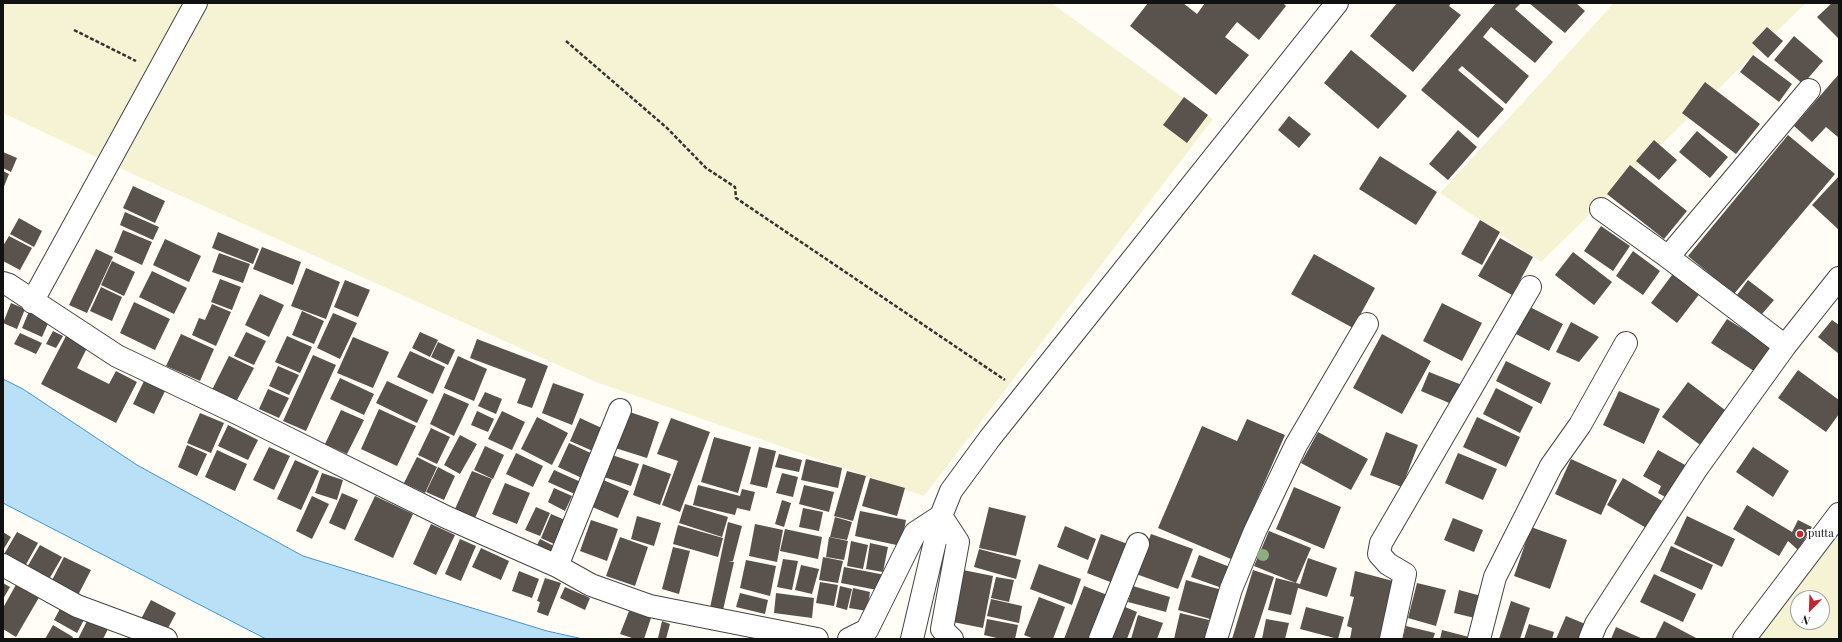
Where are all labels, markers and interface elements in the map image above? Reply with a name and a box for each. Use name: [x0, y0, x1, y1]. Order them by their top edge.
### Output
place label: putta: [1808, 527, 1834, 541]
marker: putta: [1795, 529, 1805, 539]
north arrow: [1790, 590, 1830, 630]
text: N: [1799, 612, 1812, 629]

